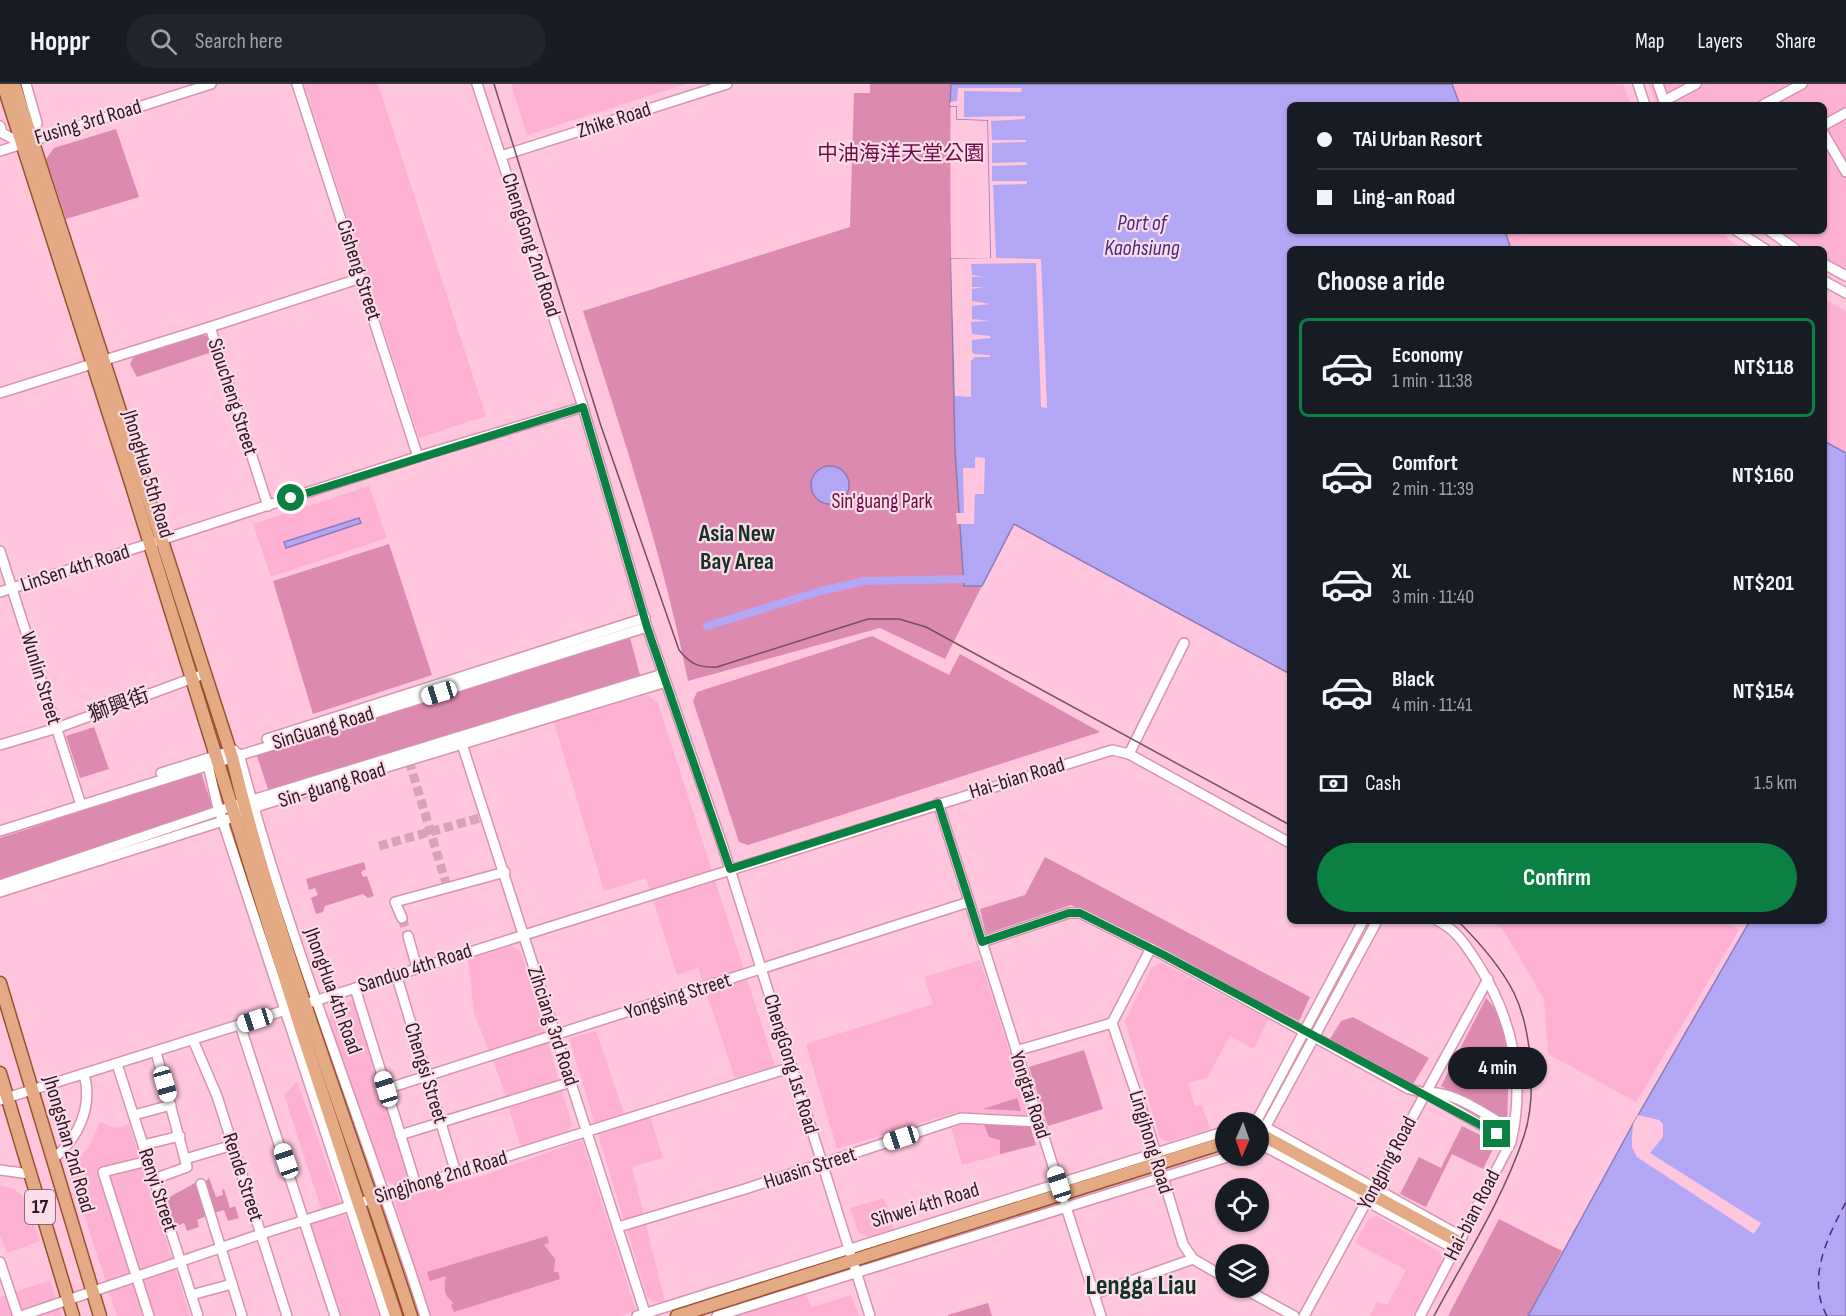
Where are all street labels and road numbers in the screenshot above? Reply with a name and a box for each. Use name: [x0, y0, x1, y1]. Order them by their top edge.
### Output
street label: Fusing 3rd Road: [32, 94, 144, 150]
street label: Zhike Road: [574, 96, 654, 144]
street label: ChengGong 2nd Road: [496, 170, 566, 320]
street label: Cisheng Street: [331, 217, 387, 323]
street label: Sioucheng Street: [202, 335, 264, 459]
street label: JhongHua 5th Road: [116, 406, 179, 541]
street label: LinSen 4th Road: [17, 539, 133, 597]
street label: Wunlin Street: [15, 628, 67, 728]
street label: 獅興街: [85, 682, 153, 728]
street label: SinGuang Road: [269, 701, 377, 755]
street label: Hai-bian Road: [966, 752, 1068, 804]
street label: Sin-guang Road: [275, 757, 389, 813]
street label: JhongHua 4th Road: [298, 923, 367, 1058]
street label: Sanduo 4th Road: [355, 938, 475, 998]
street label: Zihciang 3rd Road: [522, 963, 584, 1089]
street label: Yongsing Street: [622, 967, 734, 1025]
street label: ChengGong 1st Road: [758, 991, 824, 1137]
street label: Chengsi Street: [399, 1020, 453, 1126]
street label: Yongtai Road: [1004, 1048, 1056, 1142]
street label: Jhongshan 2nd Road: [37, 1072, 100, 1215]
street label: Lingjhong Road: [1123, 1087, 1179, 1197]
street label: Yongping Road: [1352, 1112, 1422, 1214]
street label: Rende Street: [217, 1130, 269, 1224]
street label: Huasin Street: [761, 1141, 859, 1195]
street label: Renyi Street: [133, 1145, 183, 1235]
street label: Singjhong 2nd Road: [372, 1145, 510, 1209]
street label: Hai-bian Road: [1439, 1165, 1505, 1265]
street label: Sihwei 4th Road: [868, 1177, 982, 1233]
road number: 17: [25, 1190, 55, 1224]

